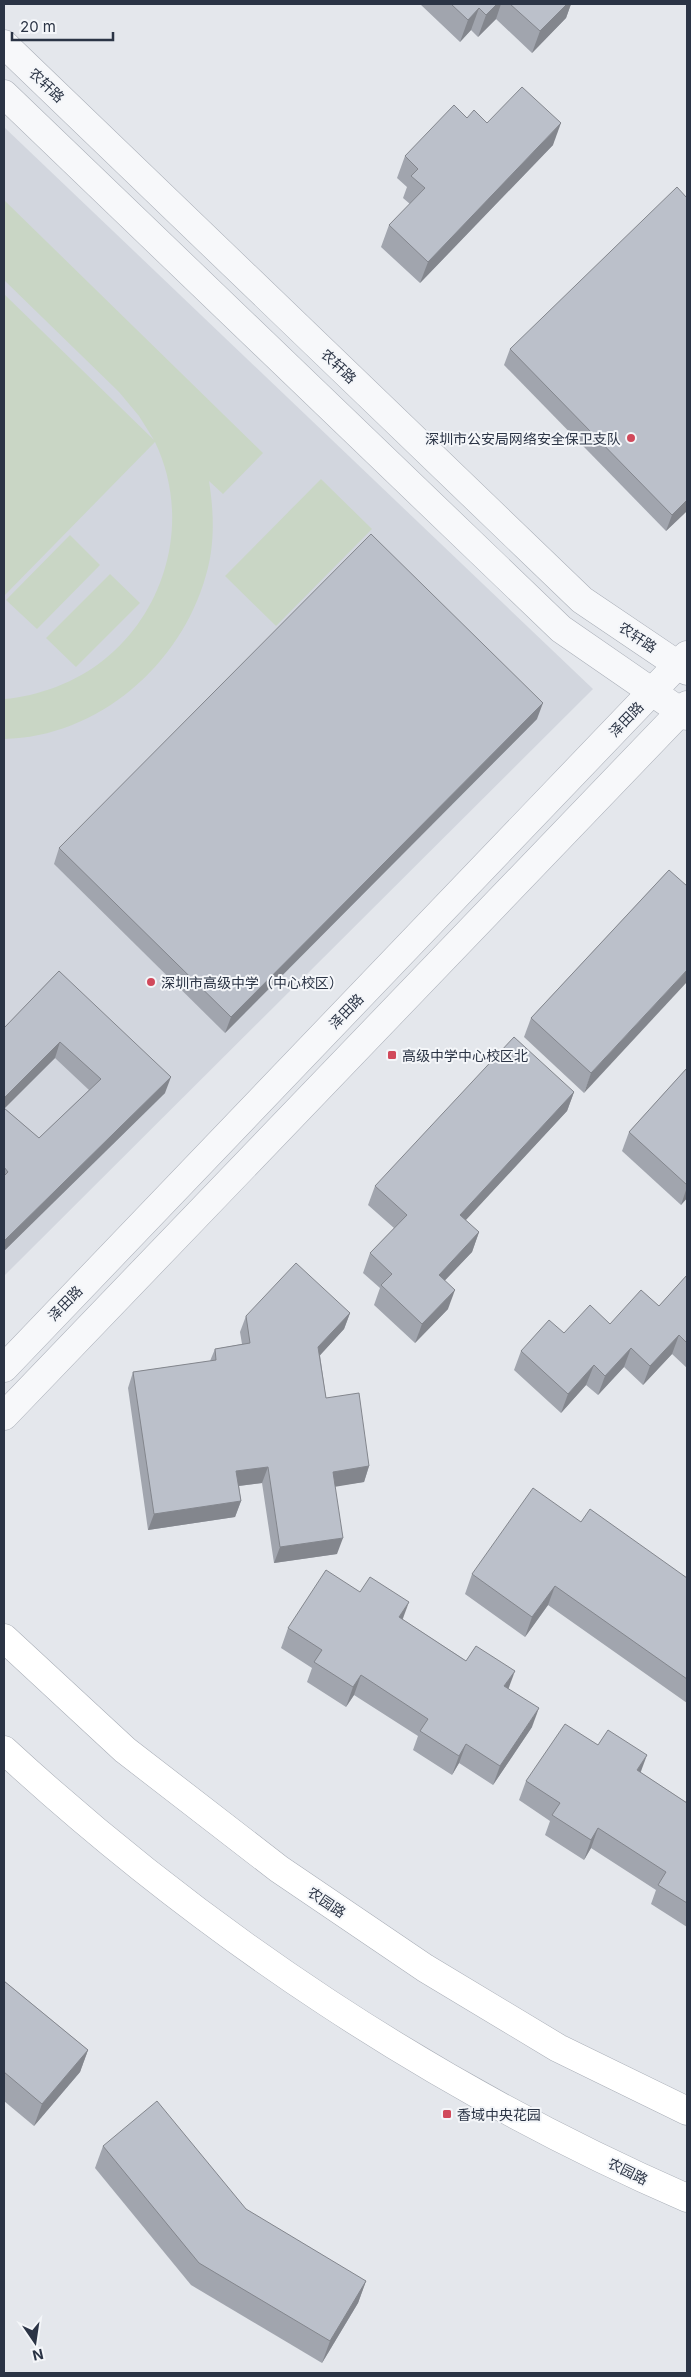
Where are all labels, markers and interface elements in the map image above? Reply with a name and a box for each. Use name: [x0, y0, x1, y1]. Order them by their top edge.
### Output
scale bar: [12, 10, 114, 42]
text: 20 m: [20, 17, 56, 36]
street label: 农轩路: [26, 64, 68, 106]
street label: 农轩路: [318, 345, 360, 387]
place label: 深圳市公安局网络安全保卫支队: [425, 430, 621, 447]
marker: 深圳市公安局网络安全保卫支队: [625, 432, 637, 444]
street label: 农轩路: [616, 618, 660, 656]
street label: 泽田路: [605, 698, 647, 740]
place label: 深圳市高级中学（中心校区）: [161, 974, 343, 991]
marker: 深圳市高级中学（中心校区）: [145, 976, 157, 988]
street label: 泽田路: [325, 990, 367, 1032]
place label: 高级中学中心校区北: [402, 1047, 528, 1064]
marker: 高级中学中心校区北: [386, 1049, 398, 1061]
street label: 泽田路: [44, 1282, 86, 1324]
street label: 农园路: [305, 1883, 349, 1921]
place label: 香域中央花园: [457, 2106, 541, 2123]
marker: 香域中央花园: [441, 2108, 453, 2120]
street label: 农园路: [605, 2154, 651, 2188]
north arrow: [10, 2317, 60, 2367]
text: N: [31, 2346, 45, 2365]

